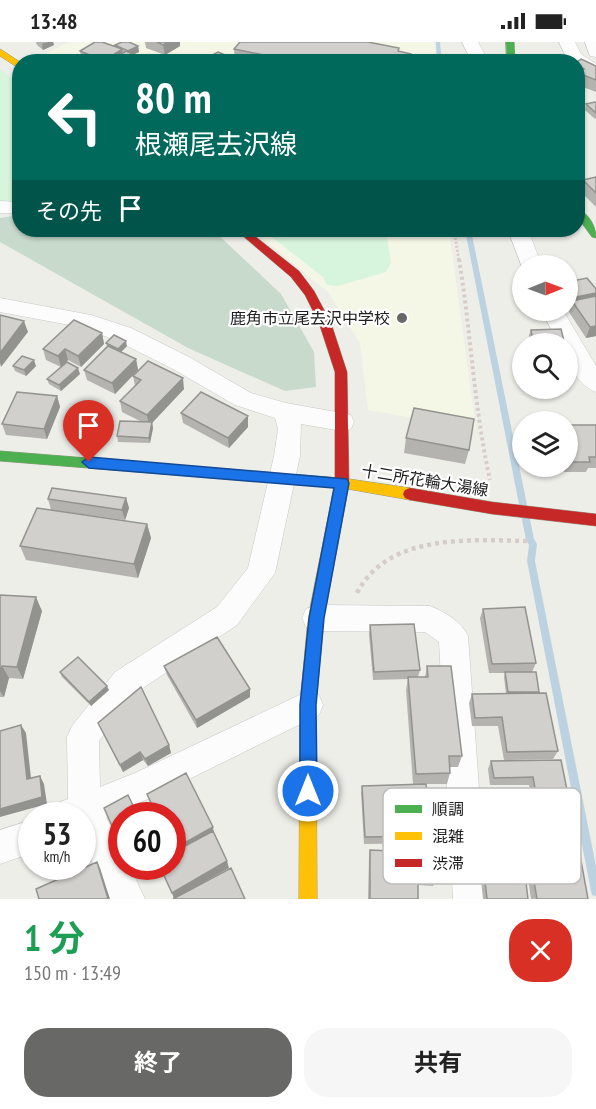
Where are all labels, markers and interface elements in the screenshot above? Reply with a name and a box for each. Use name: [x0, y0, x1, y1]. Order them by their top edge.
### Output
text: 13:48: [30, 7, 78, 35]
text: 80 m: [135, 70, 212, 125]
icon: left: [36, 78, 114, 156]
text: 根瀬尾去沢線: [135, 127, 297, 161]
icon: arrive: [114, 192, 147, 225]
text: その先: [36, 197, 102, 225]
north arrow: [512, 255, 578, 321]
map controls: [512, 255, 578, 477]
place label: 鹿角市立尾去沢中学校: [230, 308, 390, 328]
marker: 鹿角市立尾去沢中学校: [395, 311, 409, 325]
button: search: [512, 333, 578, 399]
pin: [63, 400, 114, 462]
icon: arrive: [72, 409, 105, 442]
button: layers: [512, 411, 578, 477]
street label: 十二所花輪大湯線: [360, 460, 490, 500]
position arrow: [276, 759, 340, 823]
legend: [383, 788, 581, 884]
text: 順調: [432, 799, 464, 819]
speed limit sign: 60: [108, 802, 186, 880]
text: 53: [43, 814, 71, 853]
text: 混雑: [432, 826, 464, 846]
text: km/h: [44, 847, 70, 866]
text: 渋滞: [432, 853, 464, 873]
text: 1 分: [24, 914, 85, 961]
button: close: [509, 919, 572, 982]
text: 150 m · 13:49: [24, 960, 121, 986]
button: 終了: [24, 1028, 292, 1097]
button: 共有: [304, 1028, 572, 1097]

